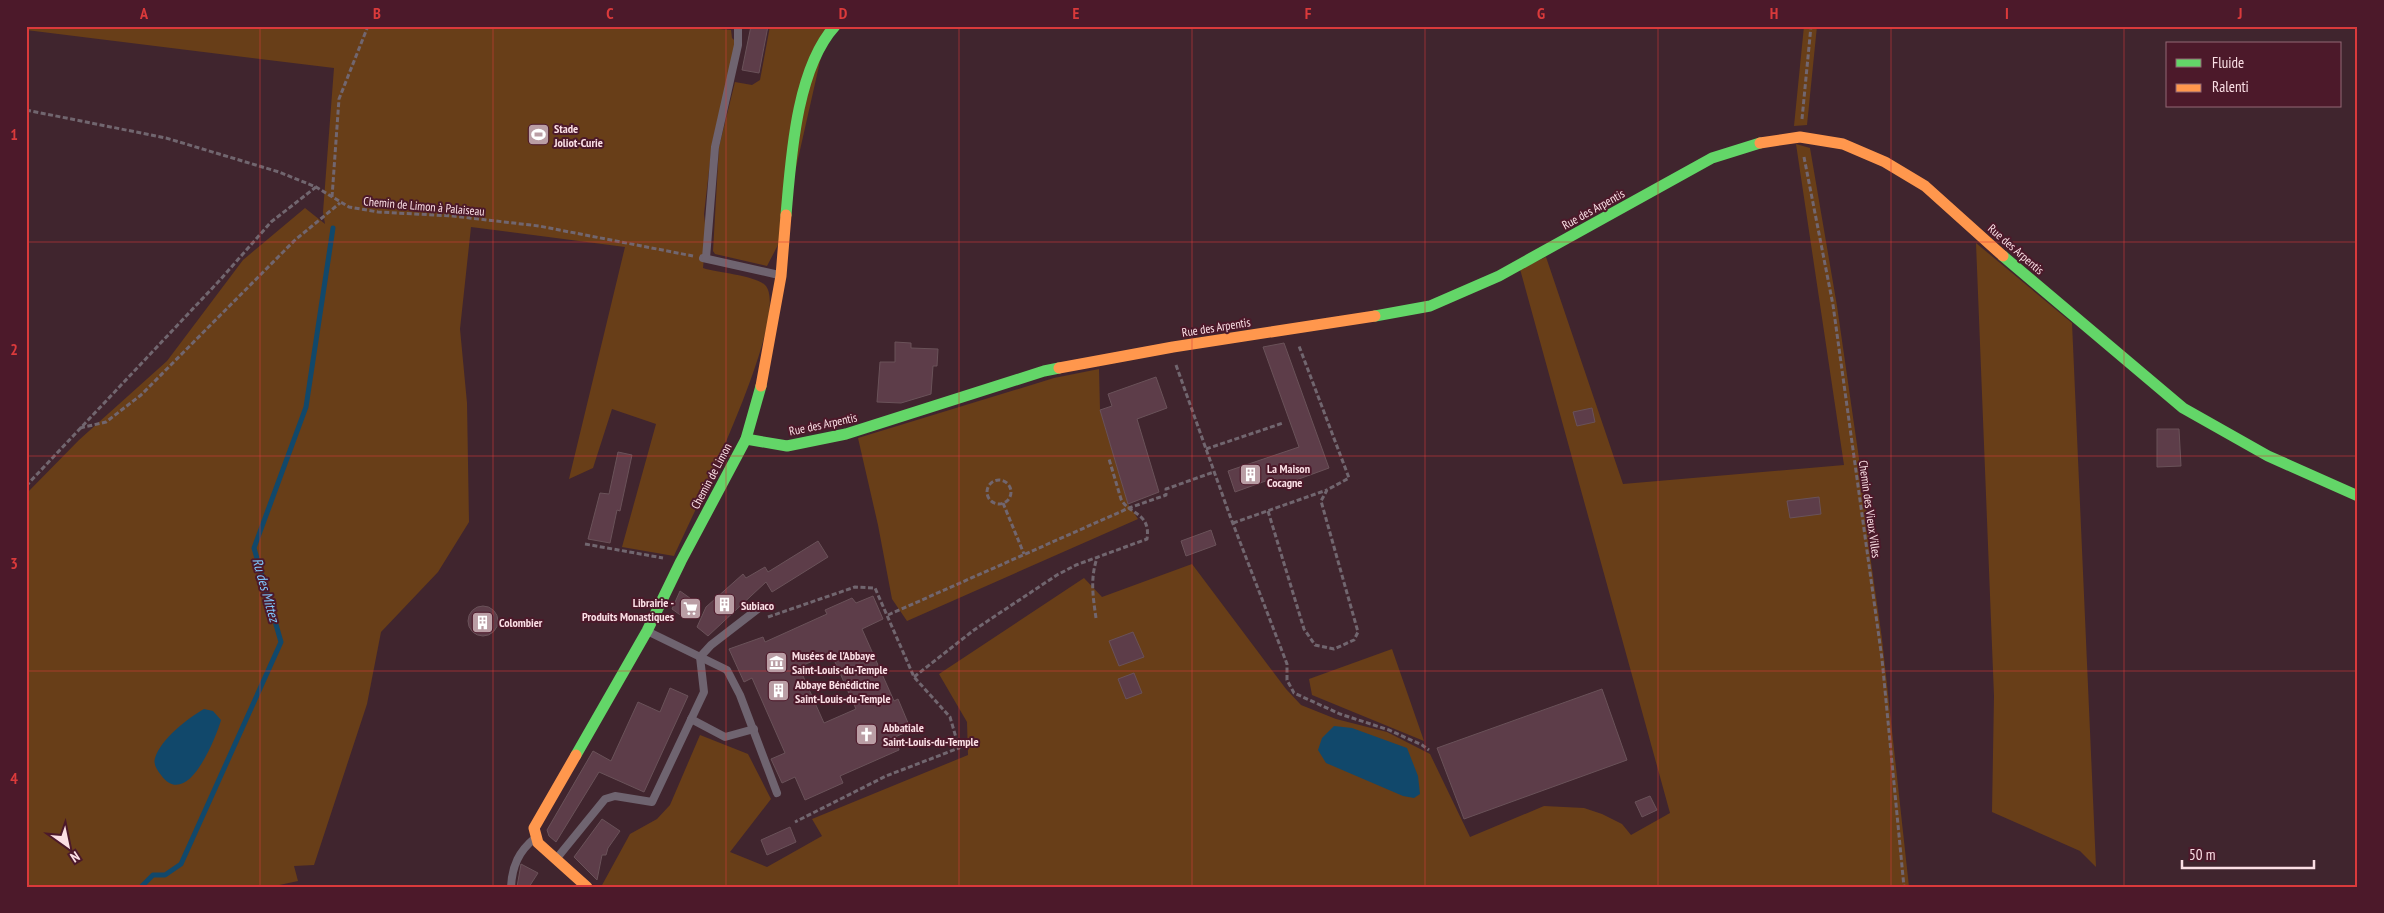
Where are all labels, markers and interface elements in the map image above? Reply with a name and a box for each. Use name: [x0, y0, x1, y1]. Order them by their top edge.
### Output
text: A: [139, 3, 149, 23]
text: B: [373, 3, 381, 23]
text: C: [606, 3, 614, 23]
text: D: [839, 3, 848, 23]
text: E: [1073, 3, 1080, 23]
text: F: [1305, 3, 1312, 23]
text: G: [1537, 3, 1545, 23]
text: H: [1770, 3, 1778, 23]
text: I: [2005, 3, 2009, 23]
text: J: [2237, 3, 2242, 23]
legend: [2166, 42, 2342, 108]
text: Fluide: [2212, 53, 2244, 72]
text: Ralenti: [2212, 77, 2249, 96]
place label: Stade Joliot-Curie: [553, 121, 603, 150]
sports icon: Stade Joliot-Curie: [526, 123, 550, 147]
text: 1: [10, 124, 18, 144]
street label: Rue des Arpentis: [1559, 186, 1627, 232]
street label: Chemin de Limon à Palaiseau: [363, 193, 485, 219]
street label: Rue des Arpentis: [1985, 221, 2047, 277]
street label: Rue des Arpentis: [1181, 314, 1251, 340]
text: 2: [10, 339, 18, 359]
street label: Rue des Arpentis: [788, 409, 858, 439]
street label: Chemin de Limon: [687, 440, 735, 512]
street label: Chemin des Vieux Villes: [1856, 459, 1884, 559]
place label: La Maison Cocagne: [1267, 461, 1310, 490]
building icon: La Maison Cocagne: [1239, 463, 1263, 487]
text: 3: [10, 553, 18, 573]
water label: Ru des Mittez: [248, 556, 284, 626]
building icon: Subiaco: [713, 593, 737, 617]
place label: Librairie - Produits Monastiques: [582, 595, 674, 624]
supermarket icon: Librairie - Produits Monastiques: [678, 597, 702, 621]
place label: Subiaco: [741, 598, 775, 613]
building icon: Colombier: [471, 610, 495, 634]
place label: Colombier: [499, 615, 543, 630]
place label: Musées de l'Abbaye Saint-Louis-du-Temple: [792, 648, 888, 677]
museum icon: Musées de l'Abbaye Saint-Louis-du-Temple: [764, 650, 788, 674]
place label: Abbaye Bénédictine Saint-Louis-du-Temple: [794, 677, 891, 706]
building icon: Abbaye Bénédictine Saint-Louis-du-Temple: [767, 679, 791, 703]
place label: Abbatiale Saint-Louis-du-Temple: [882, 720, 979, 749]
church icon: Abbatiale Saint-Louis-du-Temple: [855, 722, 879, 746]
text: 4: [10, 768, 18, 788]
north arrow: [42, 820, 92, 870]
scale bar: [2182, 838, 2314, 870]
text: 50 m: [2189, 845, 2215, 864]
text: N: [67, 847, 83, 867]

